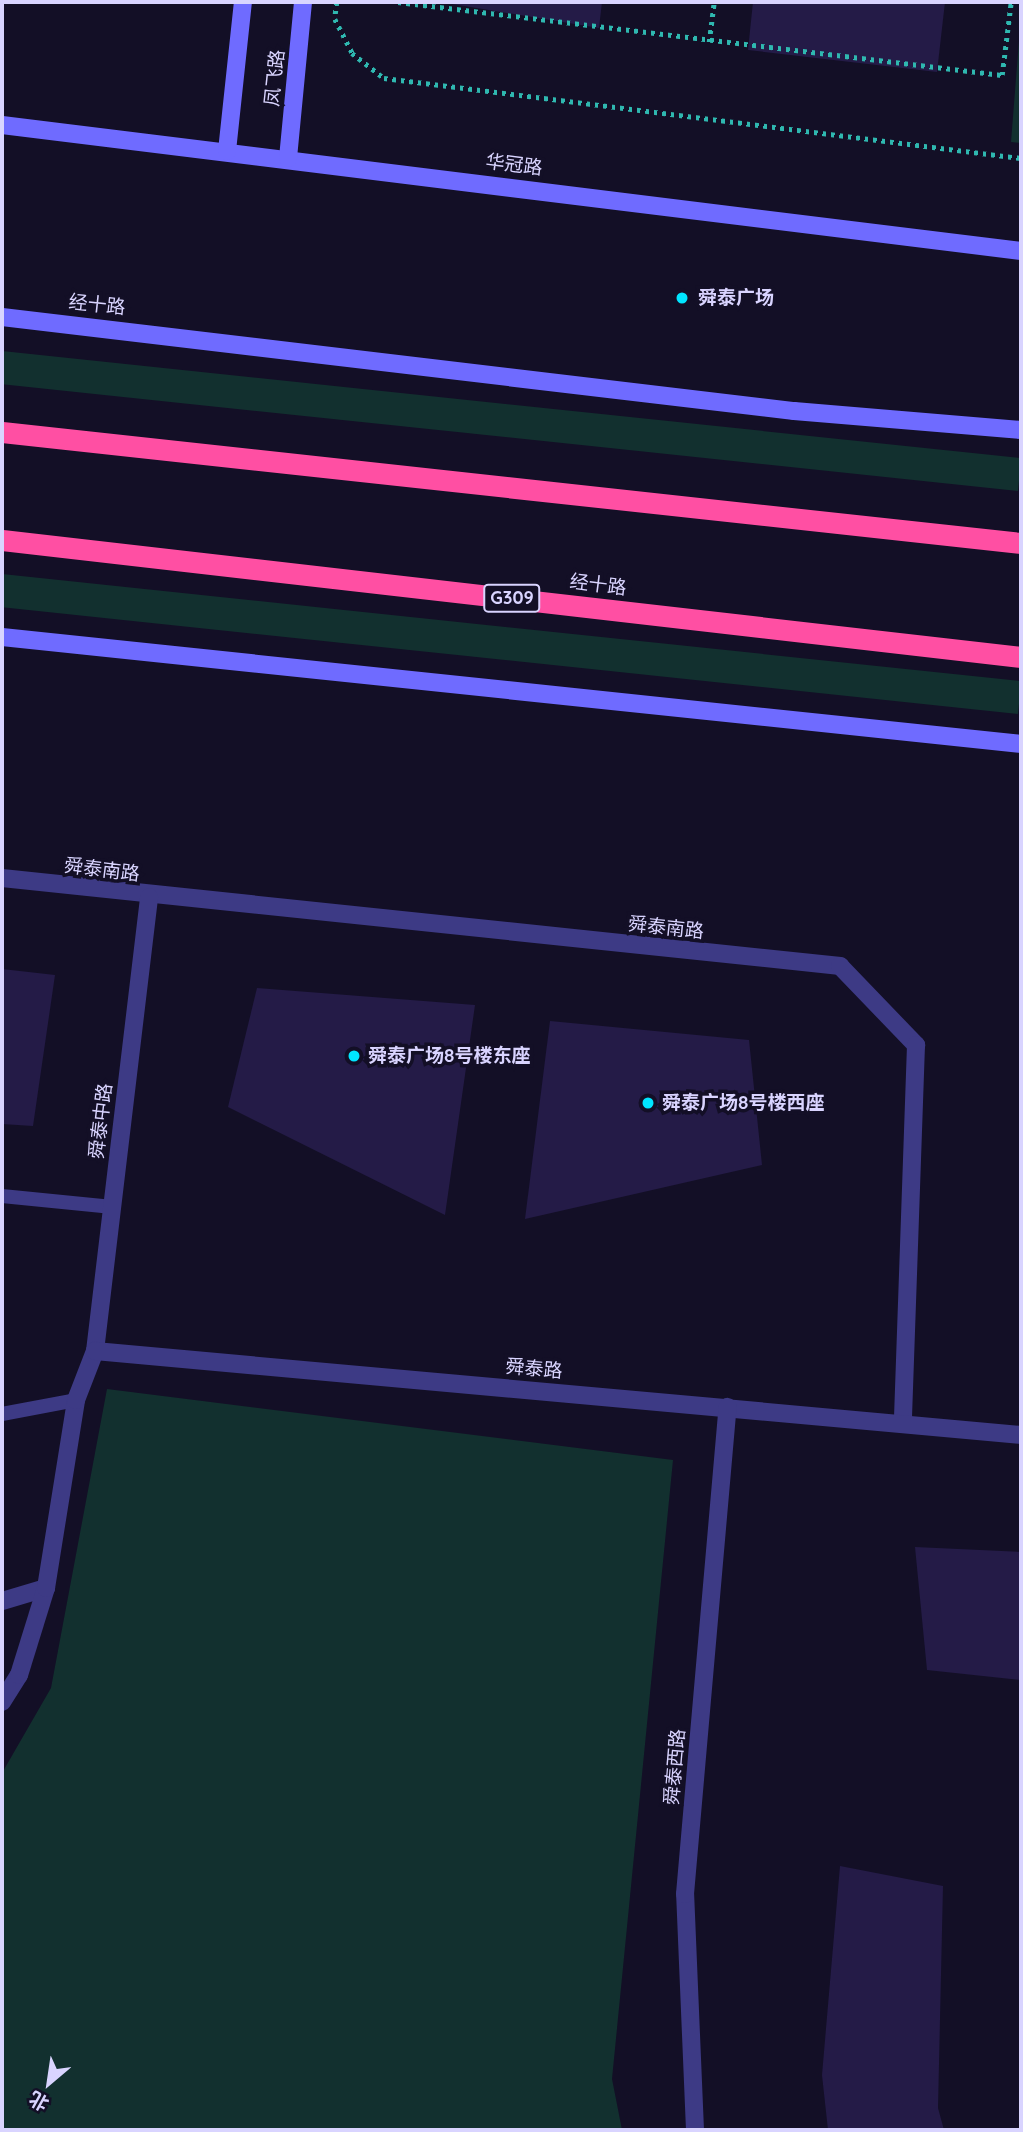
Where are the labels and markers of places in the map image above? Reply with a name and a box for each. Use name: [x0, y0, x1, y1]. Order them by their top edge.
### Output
place label: 舜泰广场: [698, 287, 774, 309]
marker: 舜泰广场: [672, 288, 692, 308]
place label: 舜泰广场8号楼东座: [368, 1045, 530, 1067]
marker: 舜泰广场8号楼东座: [346, 1048, 362, 1064]
place label: 舜泰广场8号楼西座: [662, 1092, 824, 1114]
marker: 舜泰广场8号楼西座: [640, 1095, 656, 1111]

